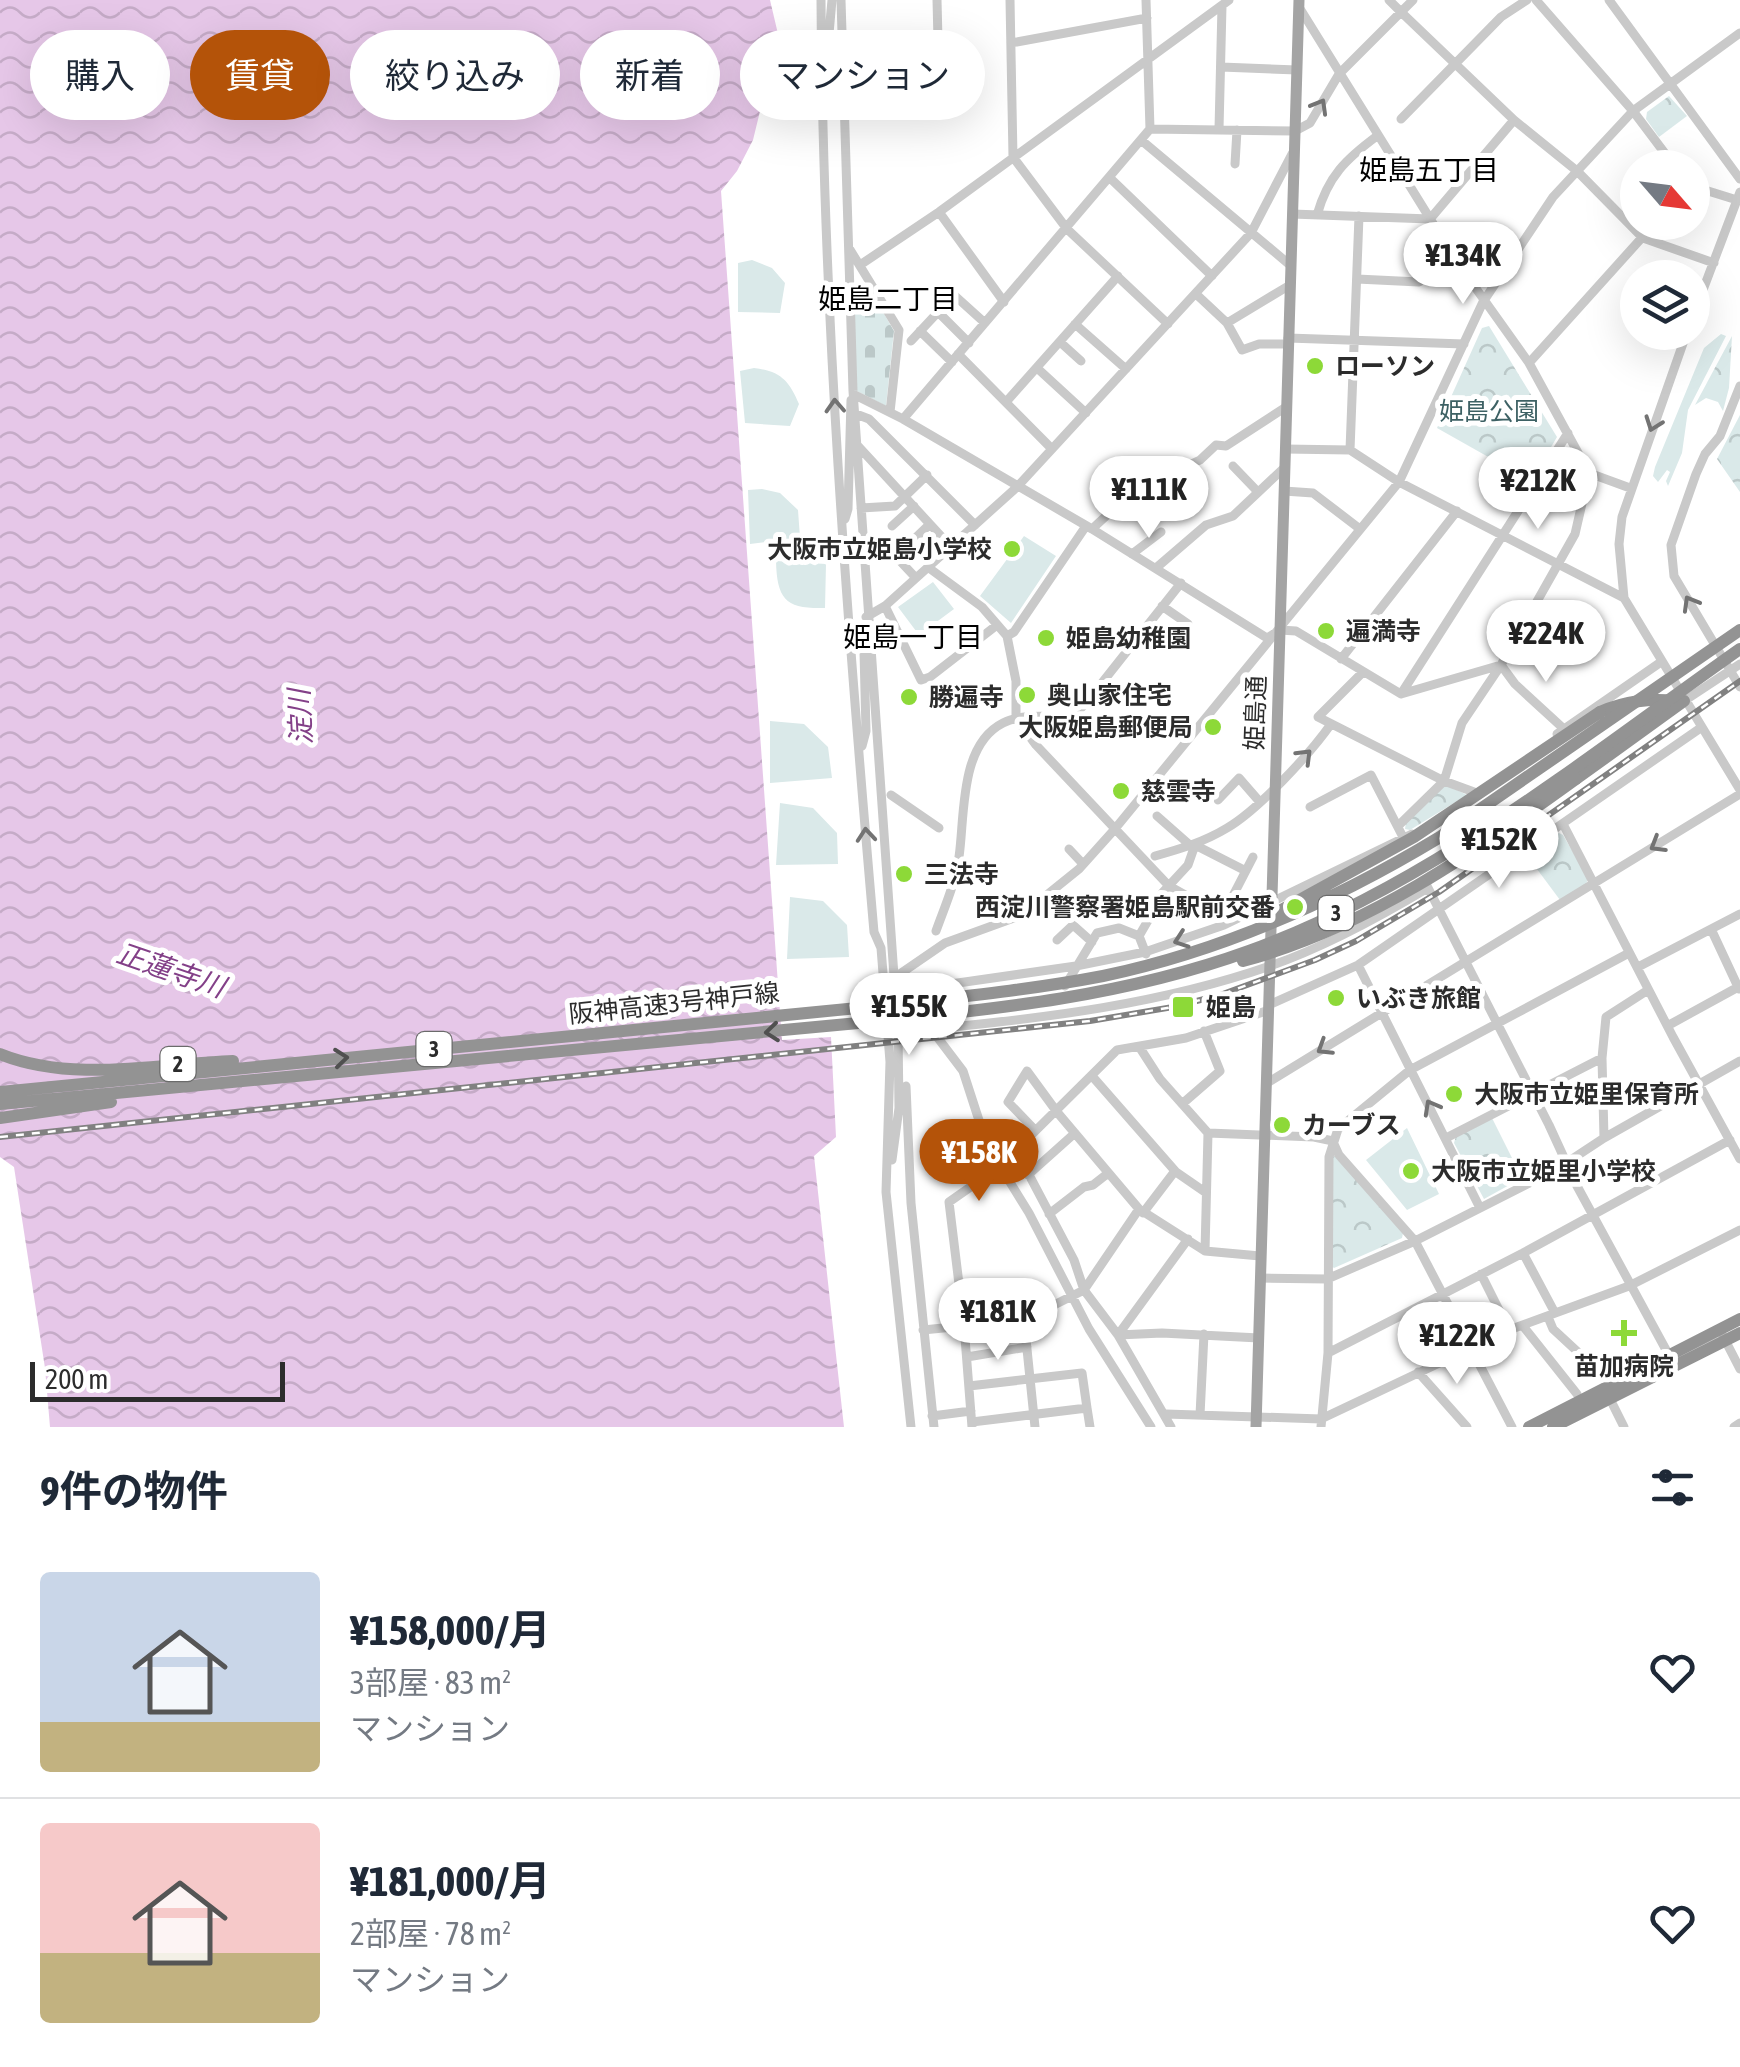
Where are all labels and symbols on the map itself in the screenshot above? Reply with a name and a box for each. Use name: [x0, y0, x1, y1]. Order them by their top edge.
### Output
one-way arrow: [1308, 99, 1328, 117]
north arrow: [1620, 150, 1710, 240]
district label: 姫島五丁目: [1359, 154, 1499, 186]
pin: ¥134K: [1393, 222, 1533, 307]
district label: 姫島二丁目: [818, 283, 958, 315]
place label: ローソン: [1335, 352, 1435, 380]
marker: ローソン: [1304, 355, 1326, 377]
park label: 姫島公園: [1439, 397, 1539, 425]
one-way arrow: [825, 398, 846, 414]
one-way arrow: [1644, 414, 1665, 431]
pin: ¥212K: [1468, 447, 1608, 532]
pin: ¥111K: [1079, 456, 1219, 541]
place label: 大阪市立姫島小学校: [767, 535, 992, 563]
marker: 大阪市立姫島小学校: [1001, 538, 1023, 560]
one-way arrow: [1683, 596, 1702, 614]
pin: ¥224K: [1476, 600, 1616, 685]
place label: 遍満寺: [1346, 617, 1421, 645]
marker: 遍満寺: [1315, 620, 1337, 642]
district label: 姫島一丁目: [843, 621, 983, 653]
place label: 姫島幼稚園: [1066, 624, 1191, 652]
marker: 姫島幼稚園: [1035, 627, 1057, 649]
street label: 姫島通: [1240, 675, 1270, 751]
place label: 奥山家住宅: [1047, 681, 1172, 709]
place label: 勝遍寺: [929, 683, 1004, 711]
marker: 奥山家住宅: [1016, 684, 1038, 706]
water label: 淀川: [282, 685, 317, 746]
marker: 勝遍寺: [898, 686, 920, 708]
place label: 大阪姫島郵便局: [1018, 713, 1193, 741]
marker: 大阪姫島郵便局: [1202, 716, 1224, 738]
one-way arrow: [1293, 750, 1311, 768]
place label: 慈雲寺: [1141, 777, 1216, 805]
marker: 慈雲寺: [1110, 780, 1132, 802]
pin: ¥152K: [1429, 806, 1569, 891]
one-way arrow: [855, 827, 877, 843]
one-way arrow: [1650, 833, 1668, 852]
place label: 三法寺: [924, 860, 999, 888]
marker: 三法寺: [893, 863, 915, 885]
place label: 西淀川警察署姫島駅前交番: [975, 893, 1275, 921]
marker: 西淀川警察署姫島駅前交番: [1284, 896, 1306, 918]
road number: 3: [1318, 896, 1354, 930]
one-way arrow: [1173, 928, 1190, 948]
water label: 正蓮寺川: [113, 937, 232, 1004]
pin: ¥155K: [839, 973, 979, 1058]
street label: 阪神高速3号神戸線: [567, 978, 781, 1028]
place label: いぶき旅館: [1356, 984, 1481, 1012]
marker: いぶき旅館: [1325, 987, 1347, 1009]
place label: 姫島: [1206, 993, 1256, 1021]
marker: 姫島: [1170, 994, 1196, 1020]
one-way arrow: [763, 1020, 779, 1042]
road number: 3: [416, 1032, 452, 1066]
one-way arrow: [1317, 1036, 1335, 1055]
road number: 2: [160, 1047, 196, 1081]
one-way arrow: [333, 1048, 349, 1069]
place label: 大阪市立姫里保育所: [1474, 1080, 1699, 1108]
marker: 大阪市立姫里保育所: [1443, 1083, 1465, 1105]
one-way arrow: [1423, 1100, 1443, 1118]
place label: カーブス: [1302, 1111, 1401, 1139]
marker: カーブス: [1271, 1114, 1293, 1136]
pin: ¥158K: [909, 1119, 1049, 1204]
place label: 大阪市立姫里小学校: [1431, 1157, 1656, 1185]
marker: 大阪市立姫里小学校: [1400, 1160, 1422, 1182]
pin: ¥181K: [928, 1278, 1068, 1363]
pin: ¥122K: [1387, 1302, 1527, 1387]
marker: 苗加病院: [1611, 1320, 1637, 1346]
place label: 苗加病院: [1574, 1352, 1674, 1380]
scale bar: [30, 1357, 285, 1402]

